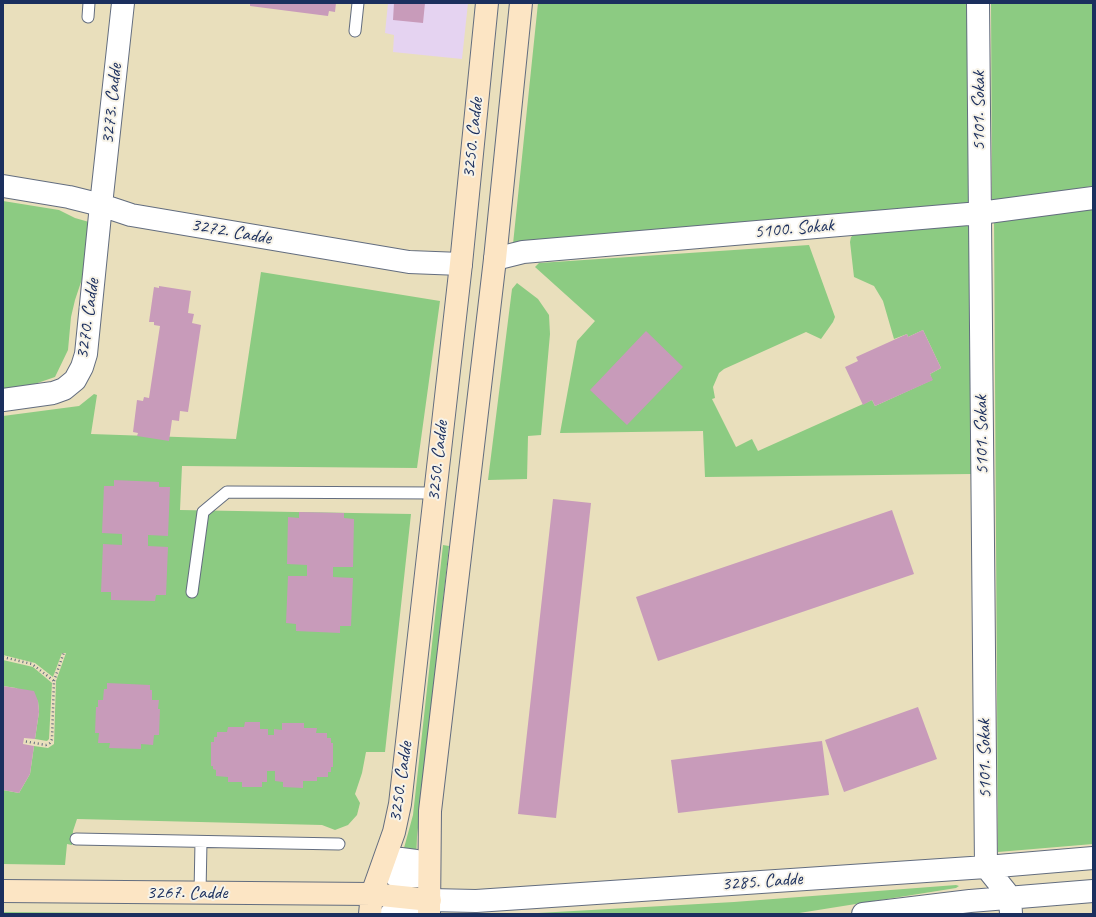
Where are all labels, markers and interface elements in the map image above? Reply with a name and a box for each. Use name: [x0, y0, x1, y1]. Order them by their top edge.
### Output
street label: 3273. Cadde: [96, 63, 128, 145]
street label: 5101. Sokak: [968, 71, 990, 151]
street label: 3250. Cadde: [457, 97, 489, 179]
street label: 3272. Cadde: [189, 214, 273, 250]
street label: 5100. Sokak: [753, 214, 835, 244]
street label: 3270. Cadde: [71, 277, 105, 361]
street label: 5101. Sokak: [970, 395, 994, 475]
street label: 3250. Cadde: [422, 420, 454, 502]
street label: 5101. Sokak: [973, 719, 997, 799]
street label: 3250. Cadde: [384, 740, 418, 824]
street label: 3285. Cadde: [721, 868, 803, 896]
street label: 3267. Cadde: [147, 882, 227, 904]

